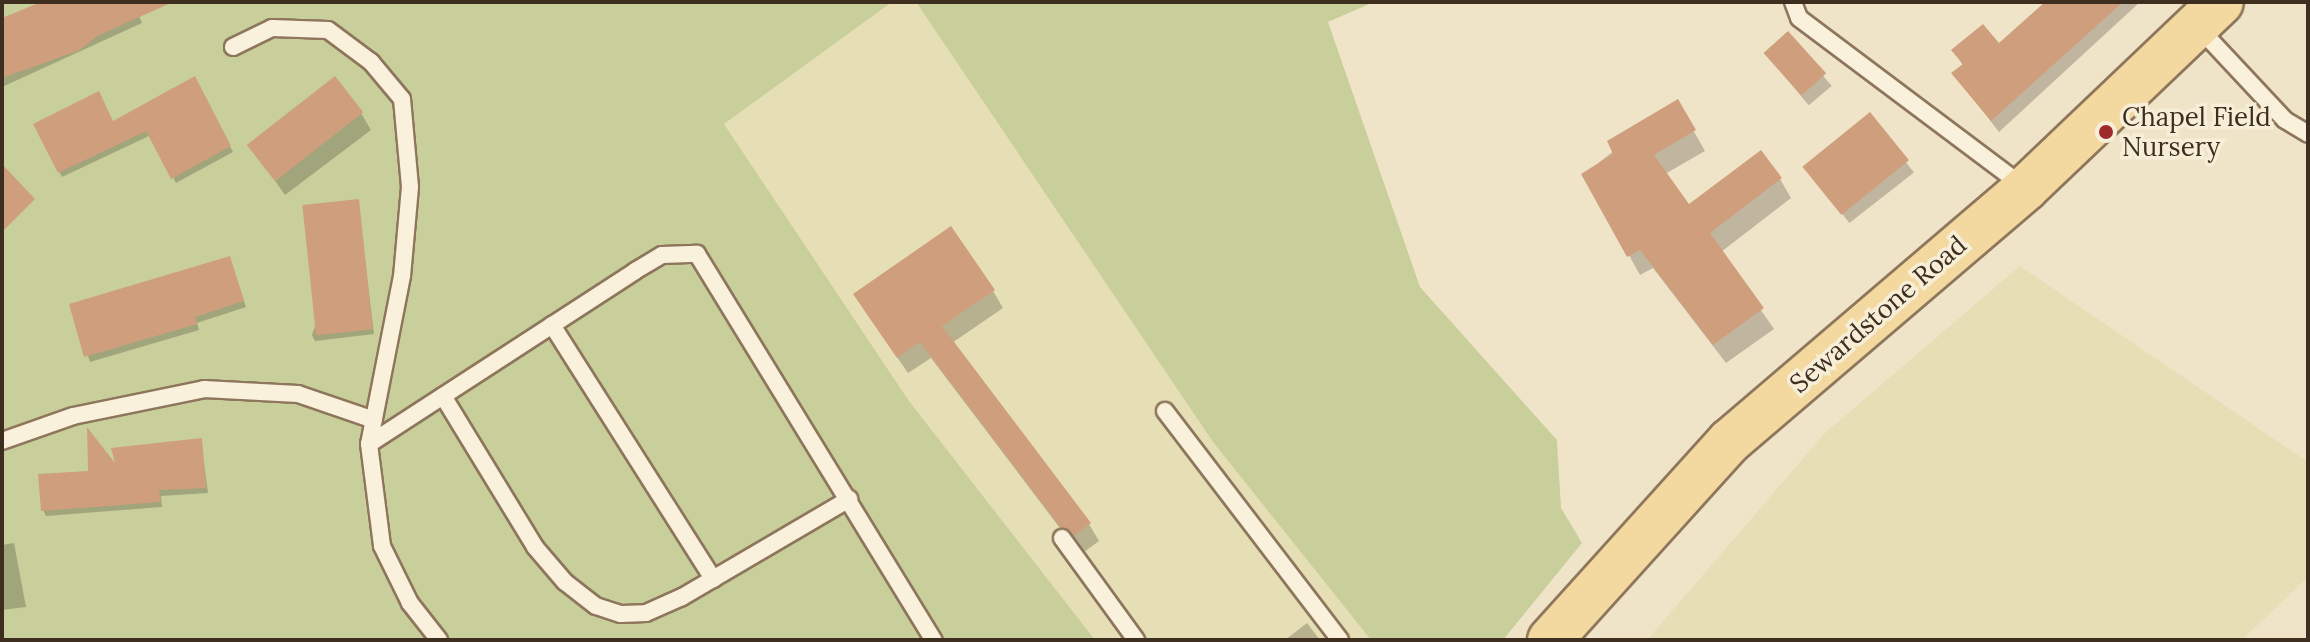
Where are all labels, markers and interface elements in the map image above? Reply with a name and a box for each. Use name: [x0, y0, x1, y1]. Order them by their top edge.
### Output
place label: Chapel Field Nursery: [2122, 101, 2271, 162]
marker: Chapel Field Nursery: [2097, 123, 2115, 141]
street label: Sewardstone Road: [1783, 229, 1973, 399]

